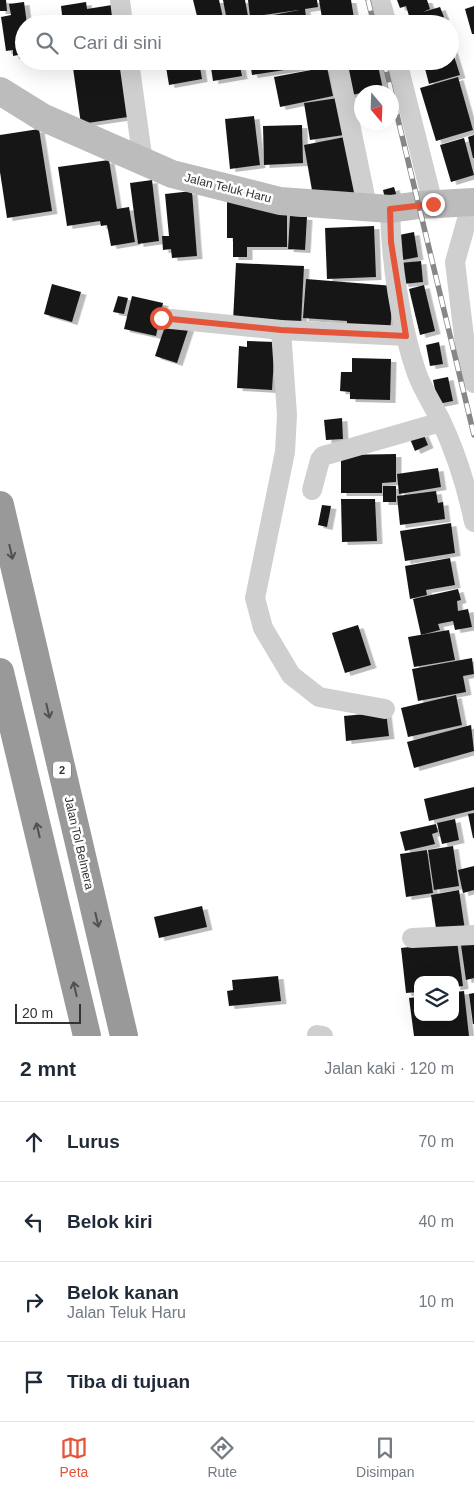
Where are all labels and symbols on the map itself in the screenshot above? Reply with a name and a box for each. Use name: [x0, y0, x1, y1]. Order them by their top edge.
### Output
north arrow: [354, 85, 399, 130]
street label: Jalan Teluk Haru: [183, 170, 273, 206]
route end: [422, 193, 445, 216]
route start: [150, 307, 173, 330]
one-way arrow: [7, 544, 16, 560]
one-way arrow: [44, 702, 53, 718]
road number: 2: [53, 762, 71, 778]
street label: Jalan Tol Belmera: [61, 795, 97, 891]
one-way arrow: [33, 823, 42, 839]
one-way arrow: [93, 911, 102, 927]
one-way arrow: [70, 981, 80, 997]
scale bar: [15, 1001, 81, 1024]

